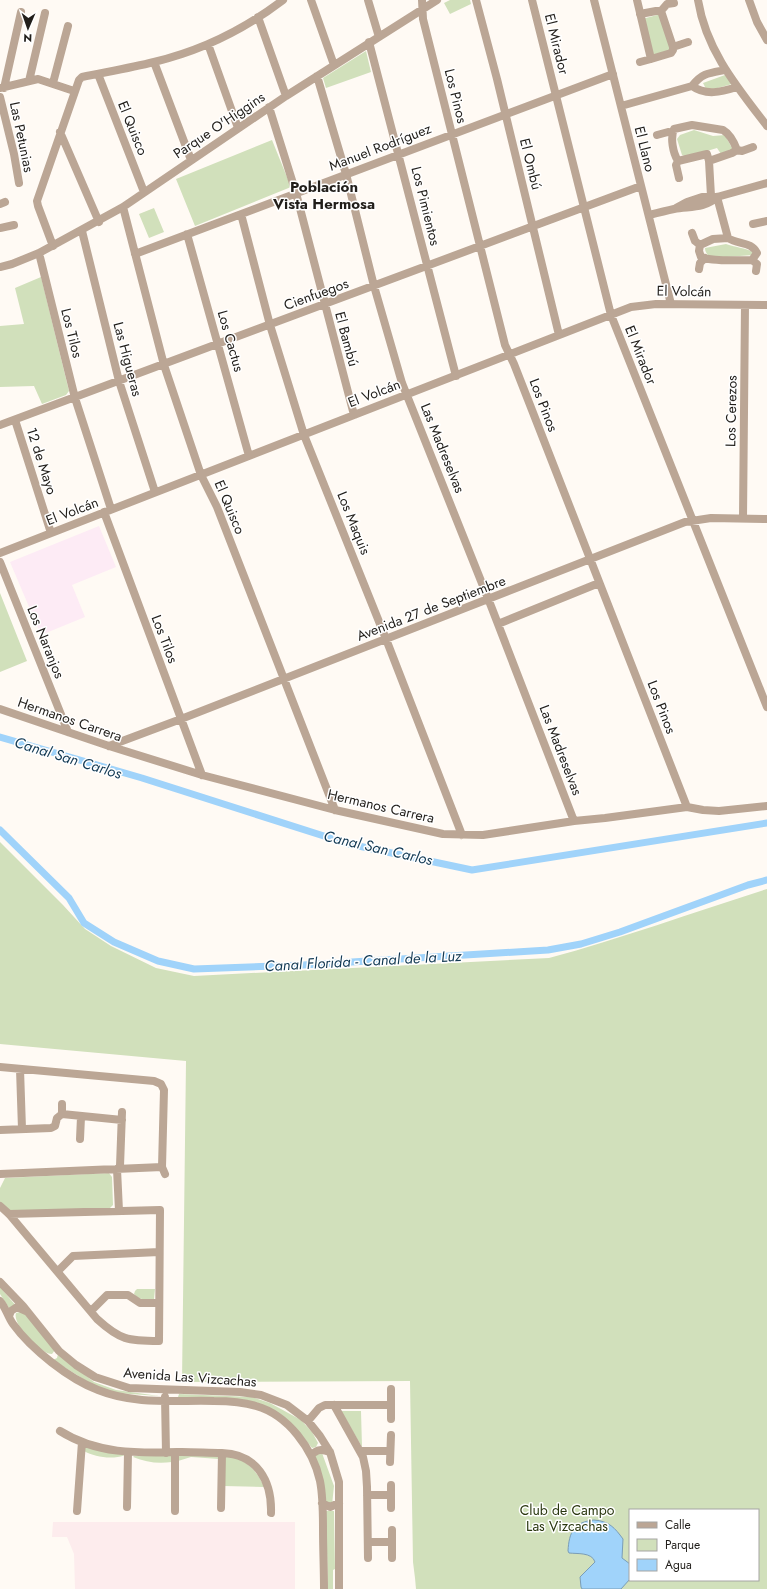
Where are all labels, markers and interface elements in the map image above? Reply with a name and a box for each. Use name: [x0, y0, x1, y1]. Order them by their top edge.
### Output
north arrow: [8, 8, 48, 48]
street label: El Mirador: [540, 11, 574, 77]
text: N: [23, 30, 32, 46]
street label: Los Pinos: [440, 67, 473, 126]
street label: Parque O'Higgins: [169, 87, 269, 163]
street label: El Quisco: [113, 98, 153, 159]
street label: Las Petunias: [5, 100, 39, 174]
street label: Manuel Rodríguez: [326, 118, 435, 176]
street label: El Llano: [630, 124, 660, 174]
street label: El Ombú: [515, 136, 547, 192]
street label: Los Pimientos: [407, 164, 446, 248]
district label: Población Vista Hermosa: [272, 176, 375, 215]
street label: Cienfuegos: [281, 273, 352, 315]
street label: El Volcán: [656, 281, 712, 301]
street label: Los Tilos: [56, 306, 88, 360]
street label: Los Cactus: [213, 308, 249, 374]
street label: El Bambú: [330, 309, 364, 369]
street label: Las Higueras: [108, 320, 148, 399]
street label: El Mirador: [620, 322, 662, 388]
street label: El Volcán: [345, 374, 403, 412]
street label: Los Pinos: [525, 375, 563, 435]
street label: Los Cerezos: [720, 375, 742, 447]
street label: Las Madreselvas: [416, 400, 470, 496]
street label: 12 de Mayo: [22, 425, 62, 497]
street label: El Quisco: [210, 477, 251, 538]
street label: Los Maquis: [332, 488, 376, 558]
street label: El Volcán: [43, 492, 101, 530]
street label: Avenida 27 de Septiembre: [354, 570, 508, 646]
street label: Los Naranjos: [22, 603, 70, 682]
street label: Los Tilos: [147, 612, 184, 666]
street label: Los Pinos: [643, 677, 681, 737]
street label: Hermanos Carrera: [15, 692, 125, 746]
street label: Las Madreselvas: [535, 702, 588, 798]
water label: Canal San Carlos: [12, 731, 124, 785]
street label: Hermanos Carrera: [326, 784, 436, 828]
water label: Canal San Carlos: [321, 825, 435, 871]
water label: Canal Florida - Canal de la Luz: [264, 945, 463, 977]
street label: Avenida Las Vizcachas: [123, 1362, 258, 1392]
park label: Club de Campo Las Vizcachas: [520, 1500, 615, 1536]
legend: [629, 1509, 759, 1581]
text: Calle: [665, 1516, 691, 1534]
text: Parque: [665, 1536, 700, 1554]
text: Agua: [665, 1556, 692, 1574]

